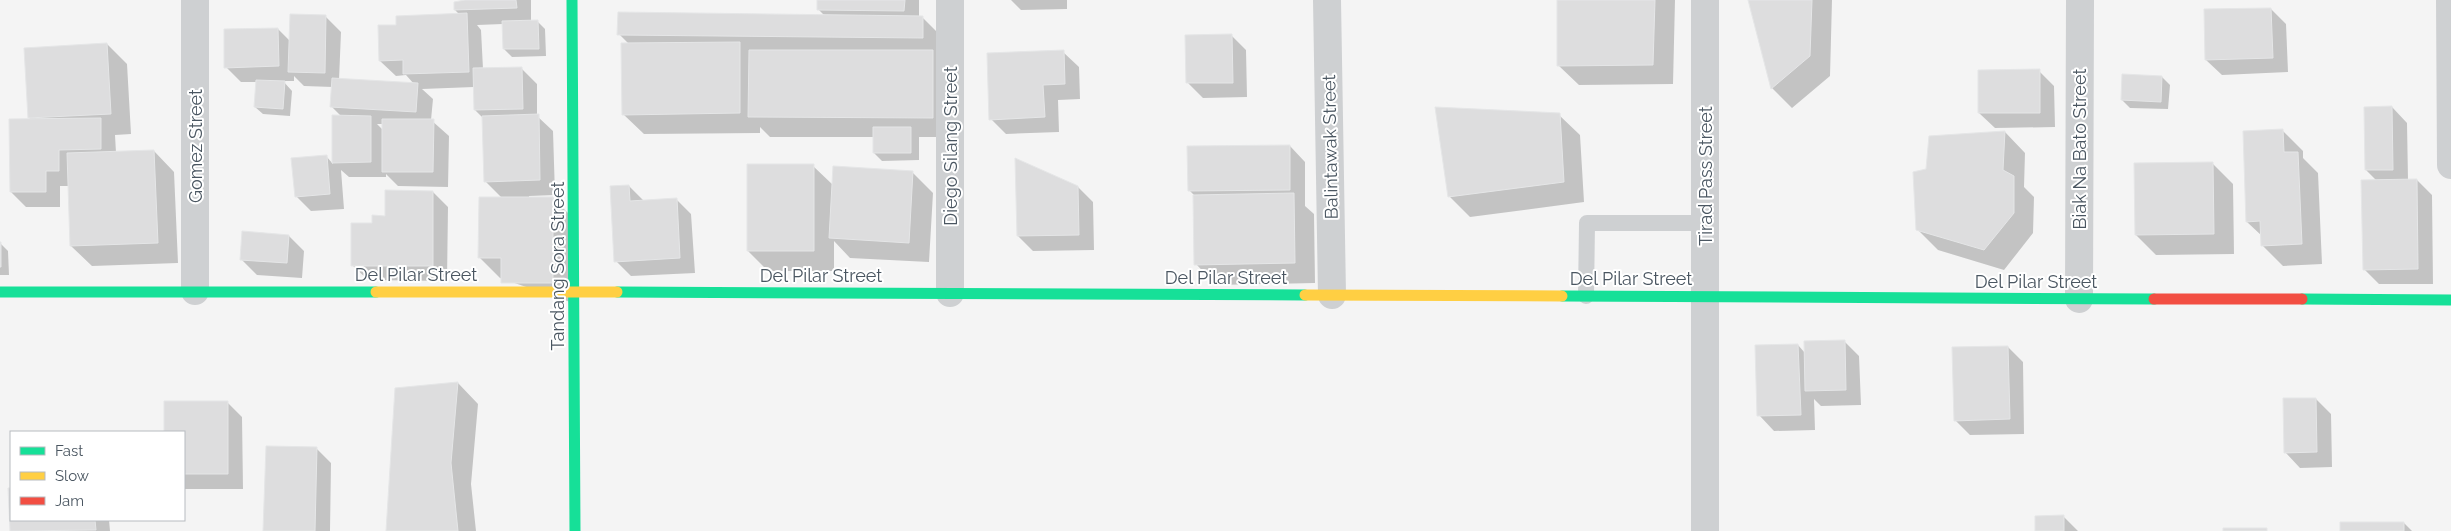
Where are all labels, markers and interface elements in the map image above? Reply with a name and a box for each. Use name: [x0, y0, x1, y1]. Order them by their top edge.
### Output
street label: Diego Silang Street: [940, 66, 961, 226]
street label: Biak Na Bato Street: [2069, 69, 2090, 229]
street label: Balintawak Street: [1318, 74, 1342, 220]
street label: Gomez Street: [185, 89, 206, 203]
street label: Tirad Pass Street: [1695, 106, 1716, 246]
street label: Tandang Sora Street: [547, 182, 568, 350]
street label: Del Pilar Street: [355, 264, 477, 285]
street label: Del Pilar Street: [760, 265, 882, 286]
street label: Del Pilar Street: [1165, 267, 1287, 288]
street label: Del Pilar Street: [1570, 268, 1692, 289]
street label: Del Pilar Street: [1975, 271, 2097, 292]
legend: [10, 431, 185, 521]
text: Fast: [55, 442, 83, 460]
text: Slow: [55, 467, 89, 485]
text: Jam: [55, 492, 84, 510]

